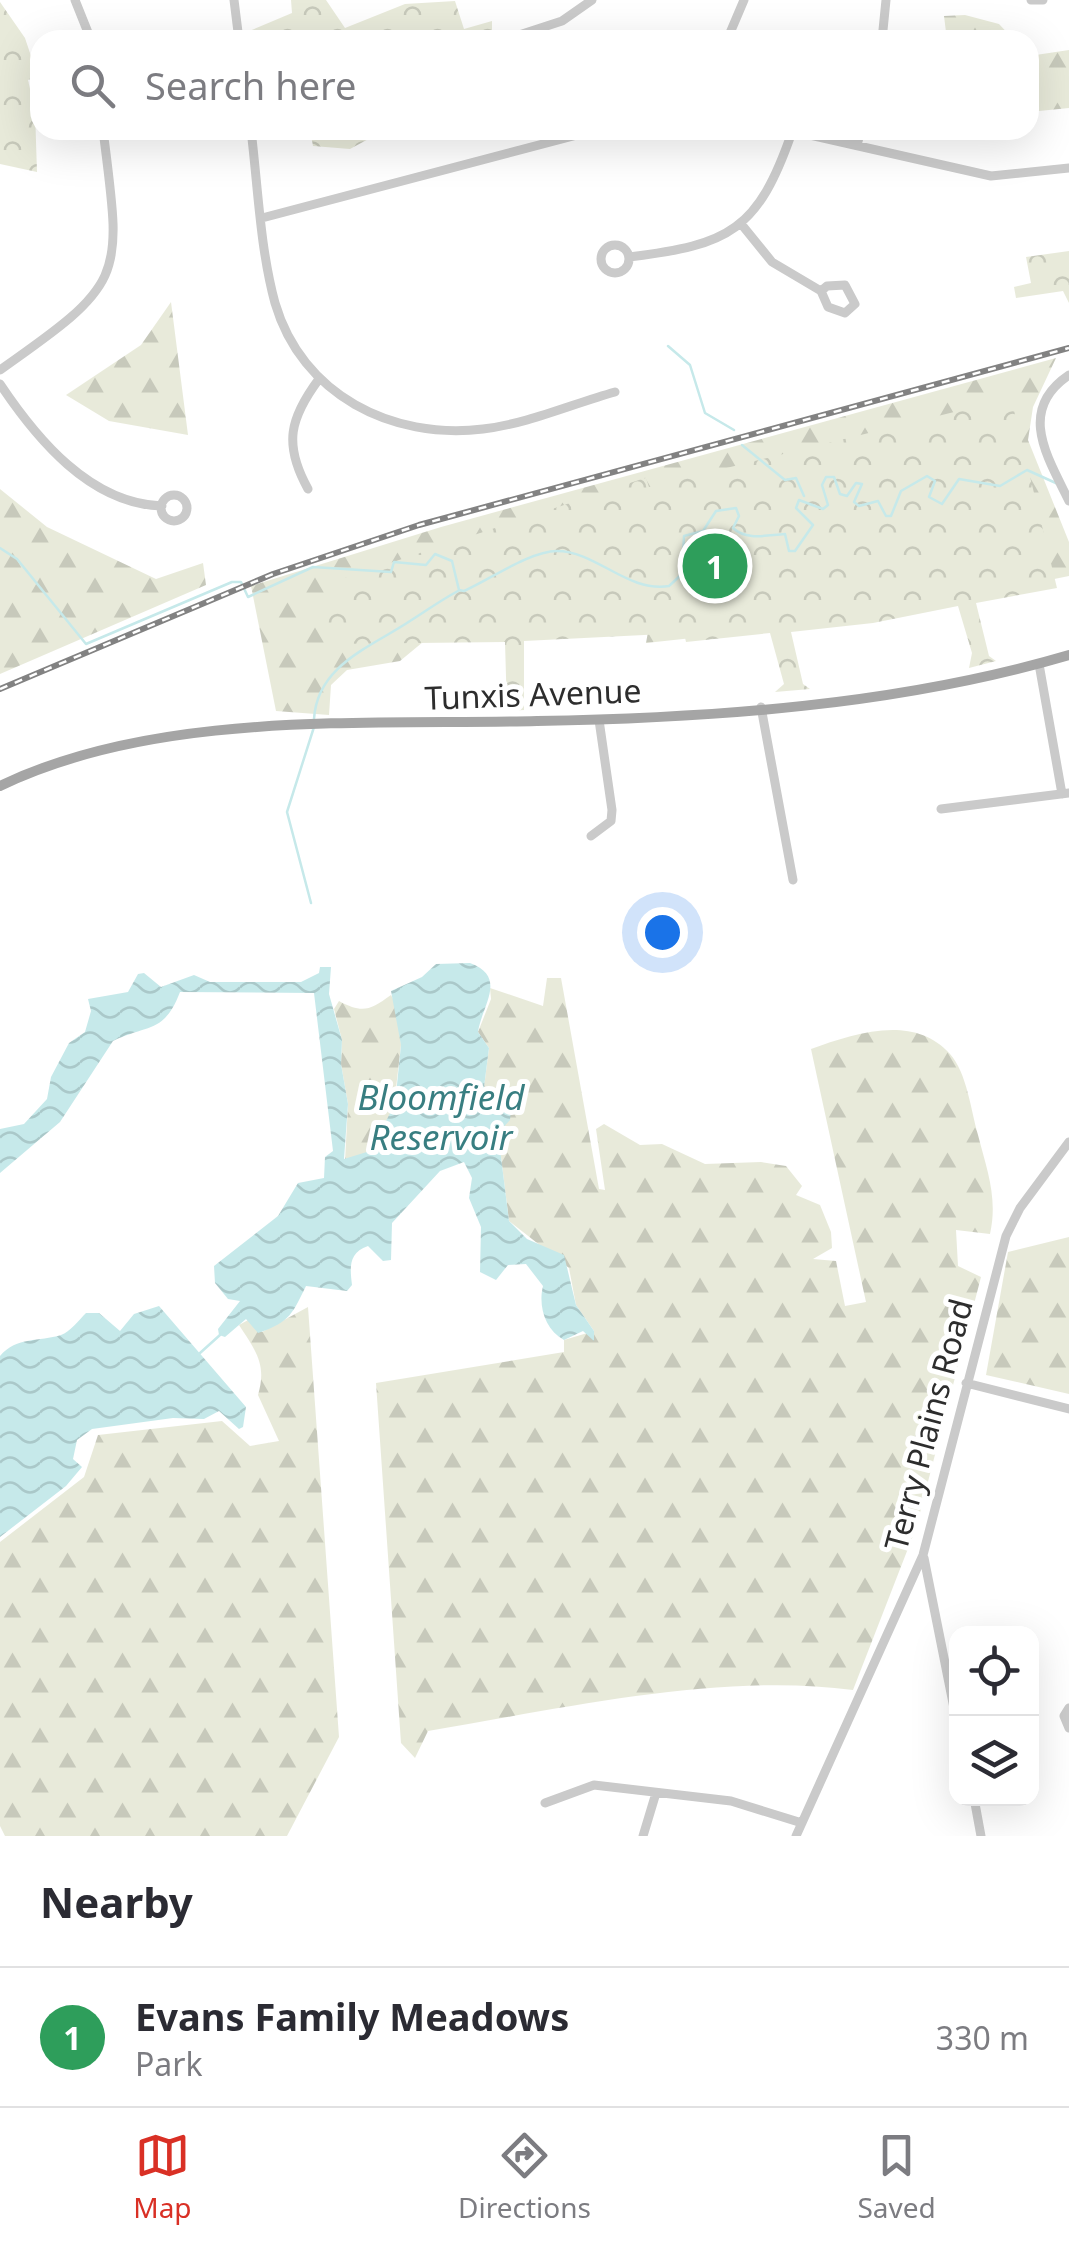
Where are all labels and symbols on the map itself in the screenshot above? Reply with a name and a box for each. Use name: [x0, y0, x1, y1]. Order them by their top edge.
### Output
pin: 1: [682, 528, 748, 604]
street label: Tunxis Avenue: [424, 668, 642, 719]
your location: [637, 907, 688, 958]
water label: Bloomfield Reservoir: [358, 1073, 525, 1160]
street label: Terry Plains Road: [873, 1294, 982, 1555]

